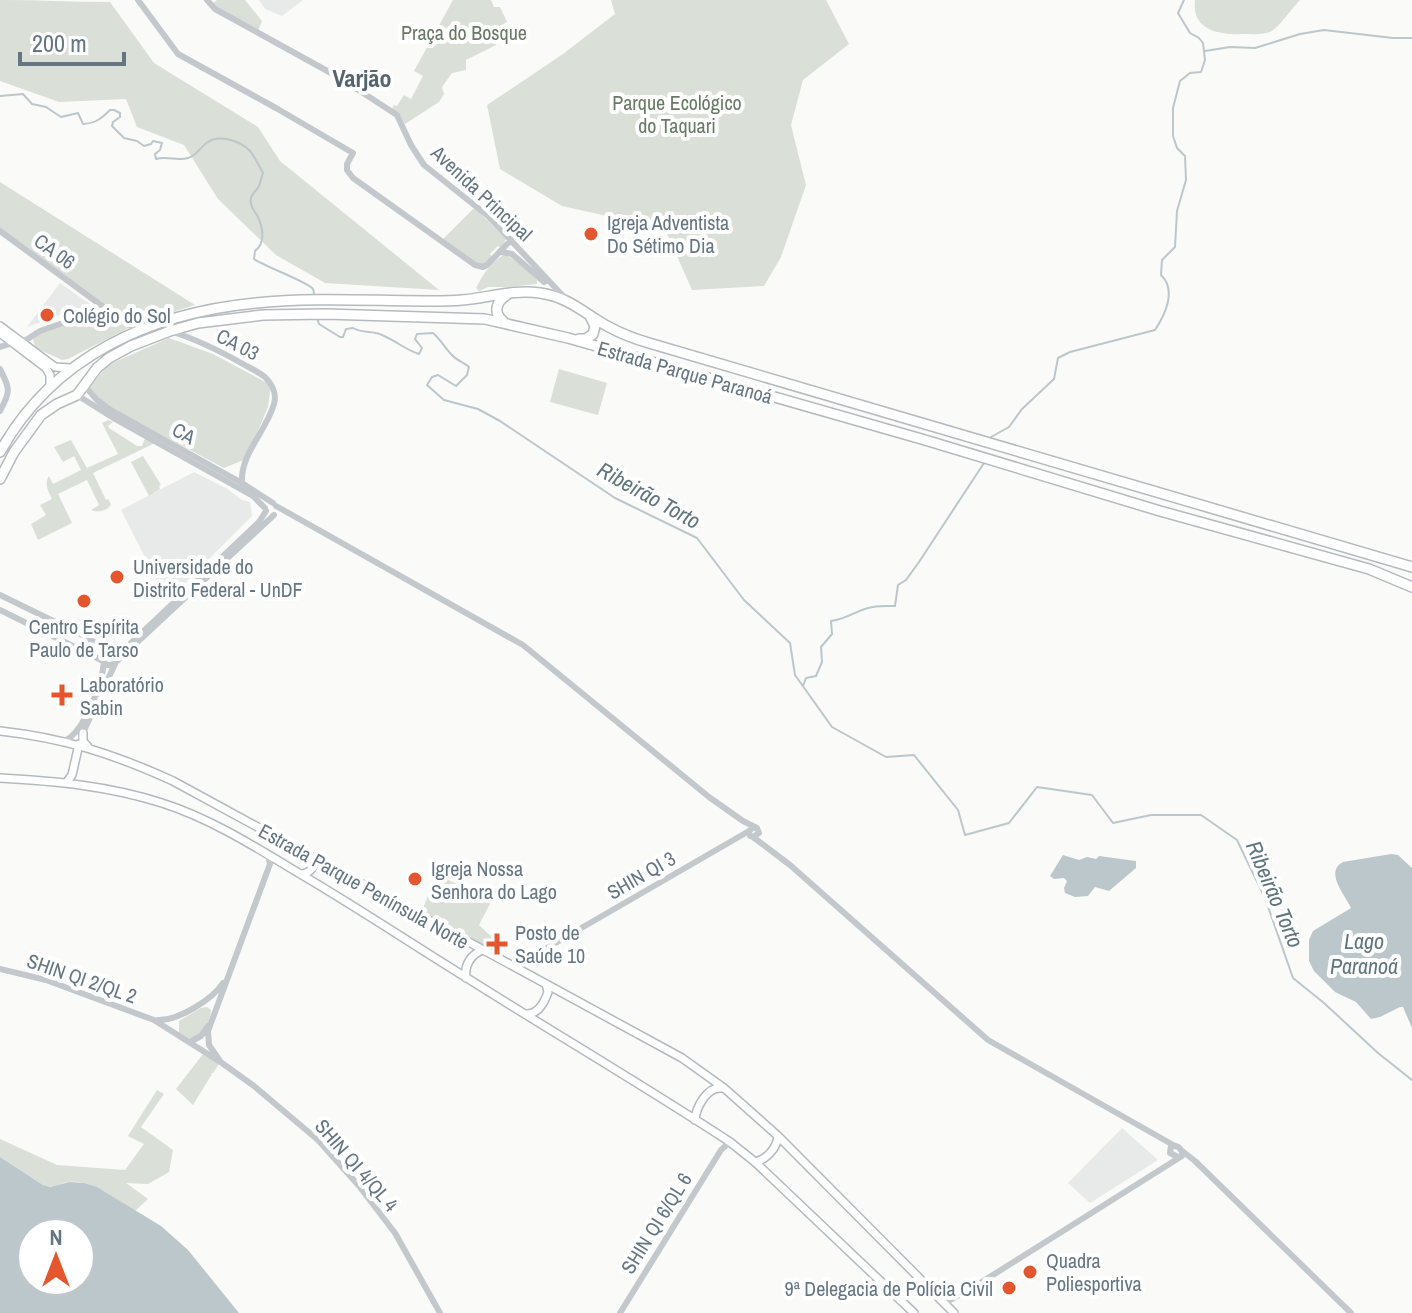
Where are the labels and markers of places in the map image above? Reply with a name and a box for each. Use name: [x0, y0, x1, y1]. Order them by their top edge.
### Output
place label: Igreja Adventista Do Sétimo Dia: [607, 209, 729, 259]
marker: Igreja Adventista Do Sétimo Dia: [582, 225, 600, 243]
place label: Colégio do Sol: [63, 302, 171, 329]
marker: Colégio do Sol: [38, 306, 56, 324]
place label: Universidade do Distrito Federal - UnDF: [133, 553, 303, 603]
marker: Universidade do Distrito Federal - UnDF: [108, 568, 126, 586]
marker: Centro Espírita Paulo de Tarso: [75, 592, 93, 610]
place label: Centro Espírita Paulo de Tarso: [29, 613, 139, 663]
place label: Laboratório Sabin: [80, 671, 164, 721]
marker: Laboratório Sabin: [51, 684, 73, 706]
place label: Igreja Nossa Senhora do Lago: [431, 855, 557, 905]
marker: Igreja Nossa Senhora do Lago: [406, 870, 424, 888]
place label: Posto de Saúde 10: [515, 919, 585, 969]
marker: Posto de Saúde 10: [486, 933, 508, 955]
place label: Quadra Poliesportiva: [1046, 1247, 1142, 1297]
marker: Quadra Poliesportiva: [1021, 1263, 1039, 1281]
place label: 9ª Delegacia de Polícia Civil: [785, 1275, 993, 1302]
marker: 9ª Delegacia de Polícia Civil: [1000, 1279, 1018, 1297]

